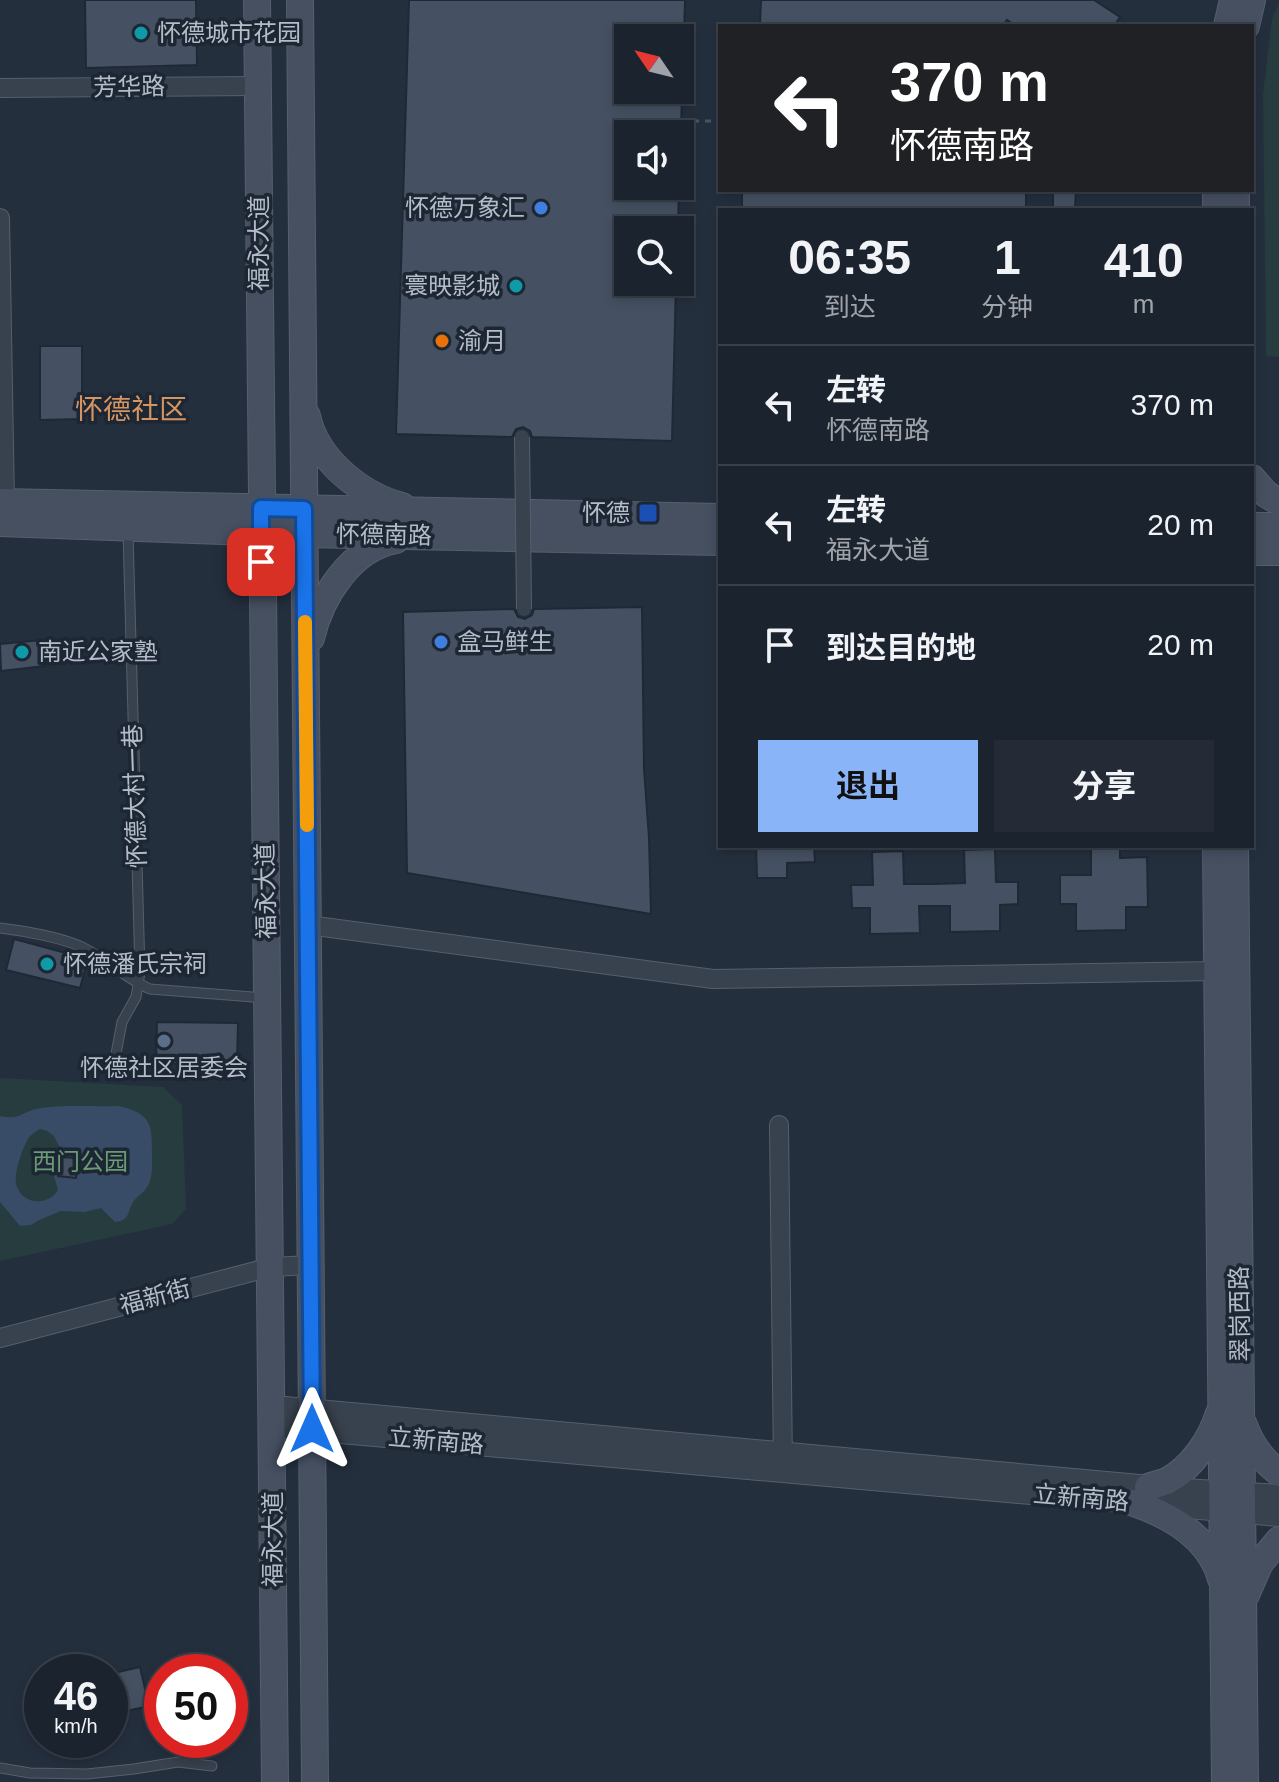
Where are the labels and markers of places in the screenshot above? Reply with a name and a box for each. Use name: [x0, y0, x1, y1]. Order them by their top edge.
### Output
place label: 怀德城市花园: [157, 19, 301, 46]
marker: 怀德城市花园: [132, 24, 150, 42]
place label: 怀德万象汇: [405, 194, 525, 221]
marker: 怀德万象汇: [532, 199, 550, 217]
place label: 寰映影城: [404, 272, 500, 299]
marker: 寰映影城: [507, 277, 525, 295]
place label: 渝月: [458, 327, 506, 354]
marker: 渝月: [433, 332, 451, 350]
place label: 怀德: [582, 499, 630, 526]
marker: 怀德: [637, 502, 659, 524]
pin: [227, 528, 295, 596]
place label: 盒马鲜生: [457, 628, 553, 655]
marker: 盒马鲜生: [432, 633, 450, 651]
place label: 南近公家塾: [38, 638, 158, 665]
marker: 南近公家塾: [13, 643, 31, 661]
place label: 怀德潘氏宗祠: [63, 950, 207, 977]
marker: 怀德潘氏宗祠: [38, 955, 56, 973]
marker: 怀德社区居委会: [155, 1032, 173, 1050]
place label: 怀德社区居委会: [80, 1054, 248, 1081]

